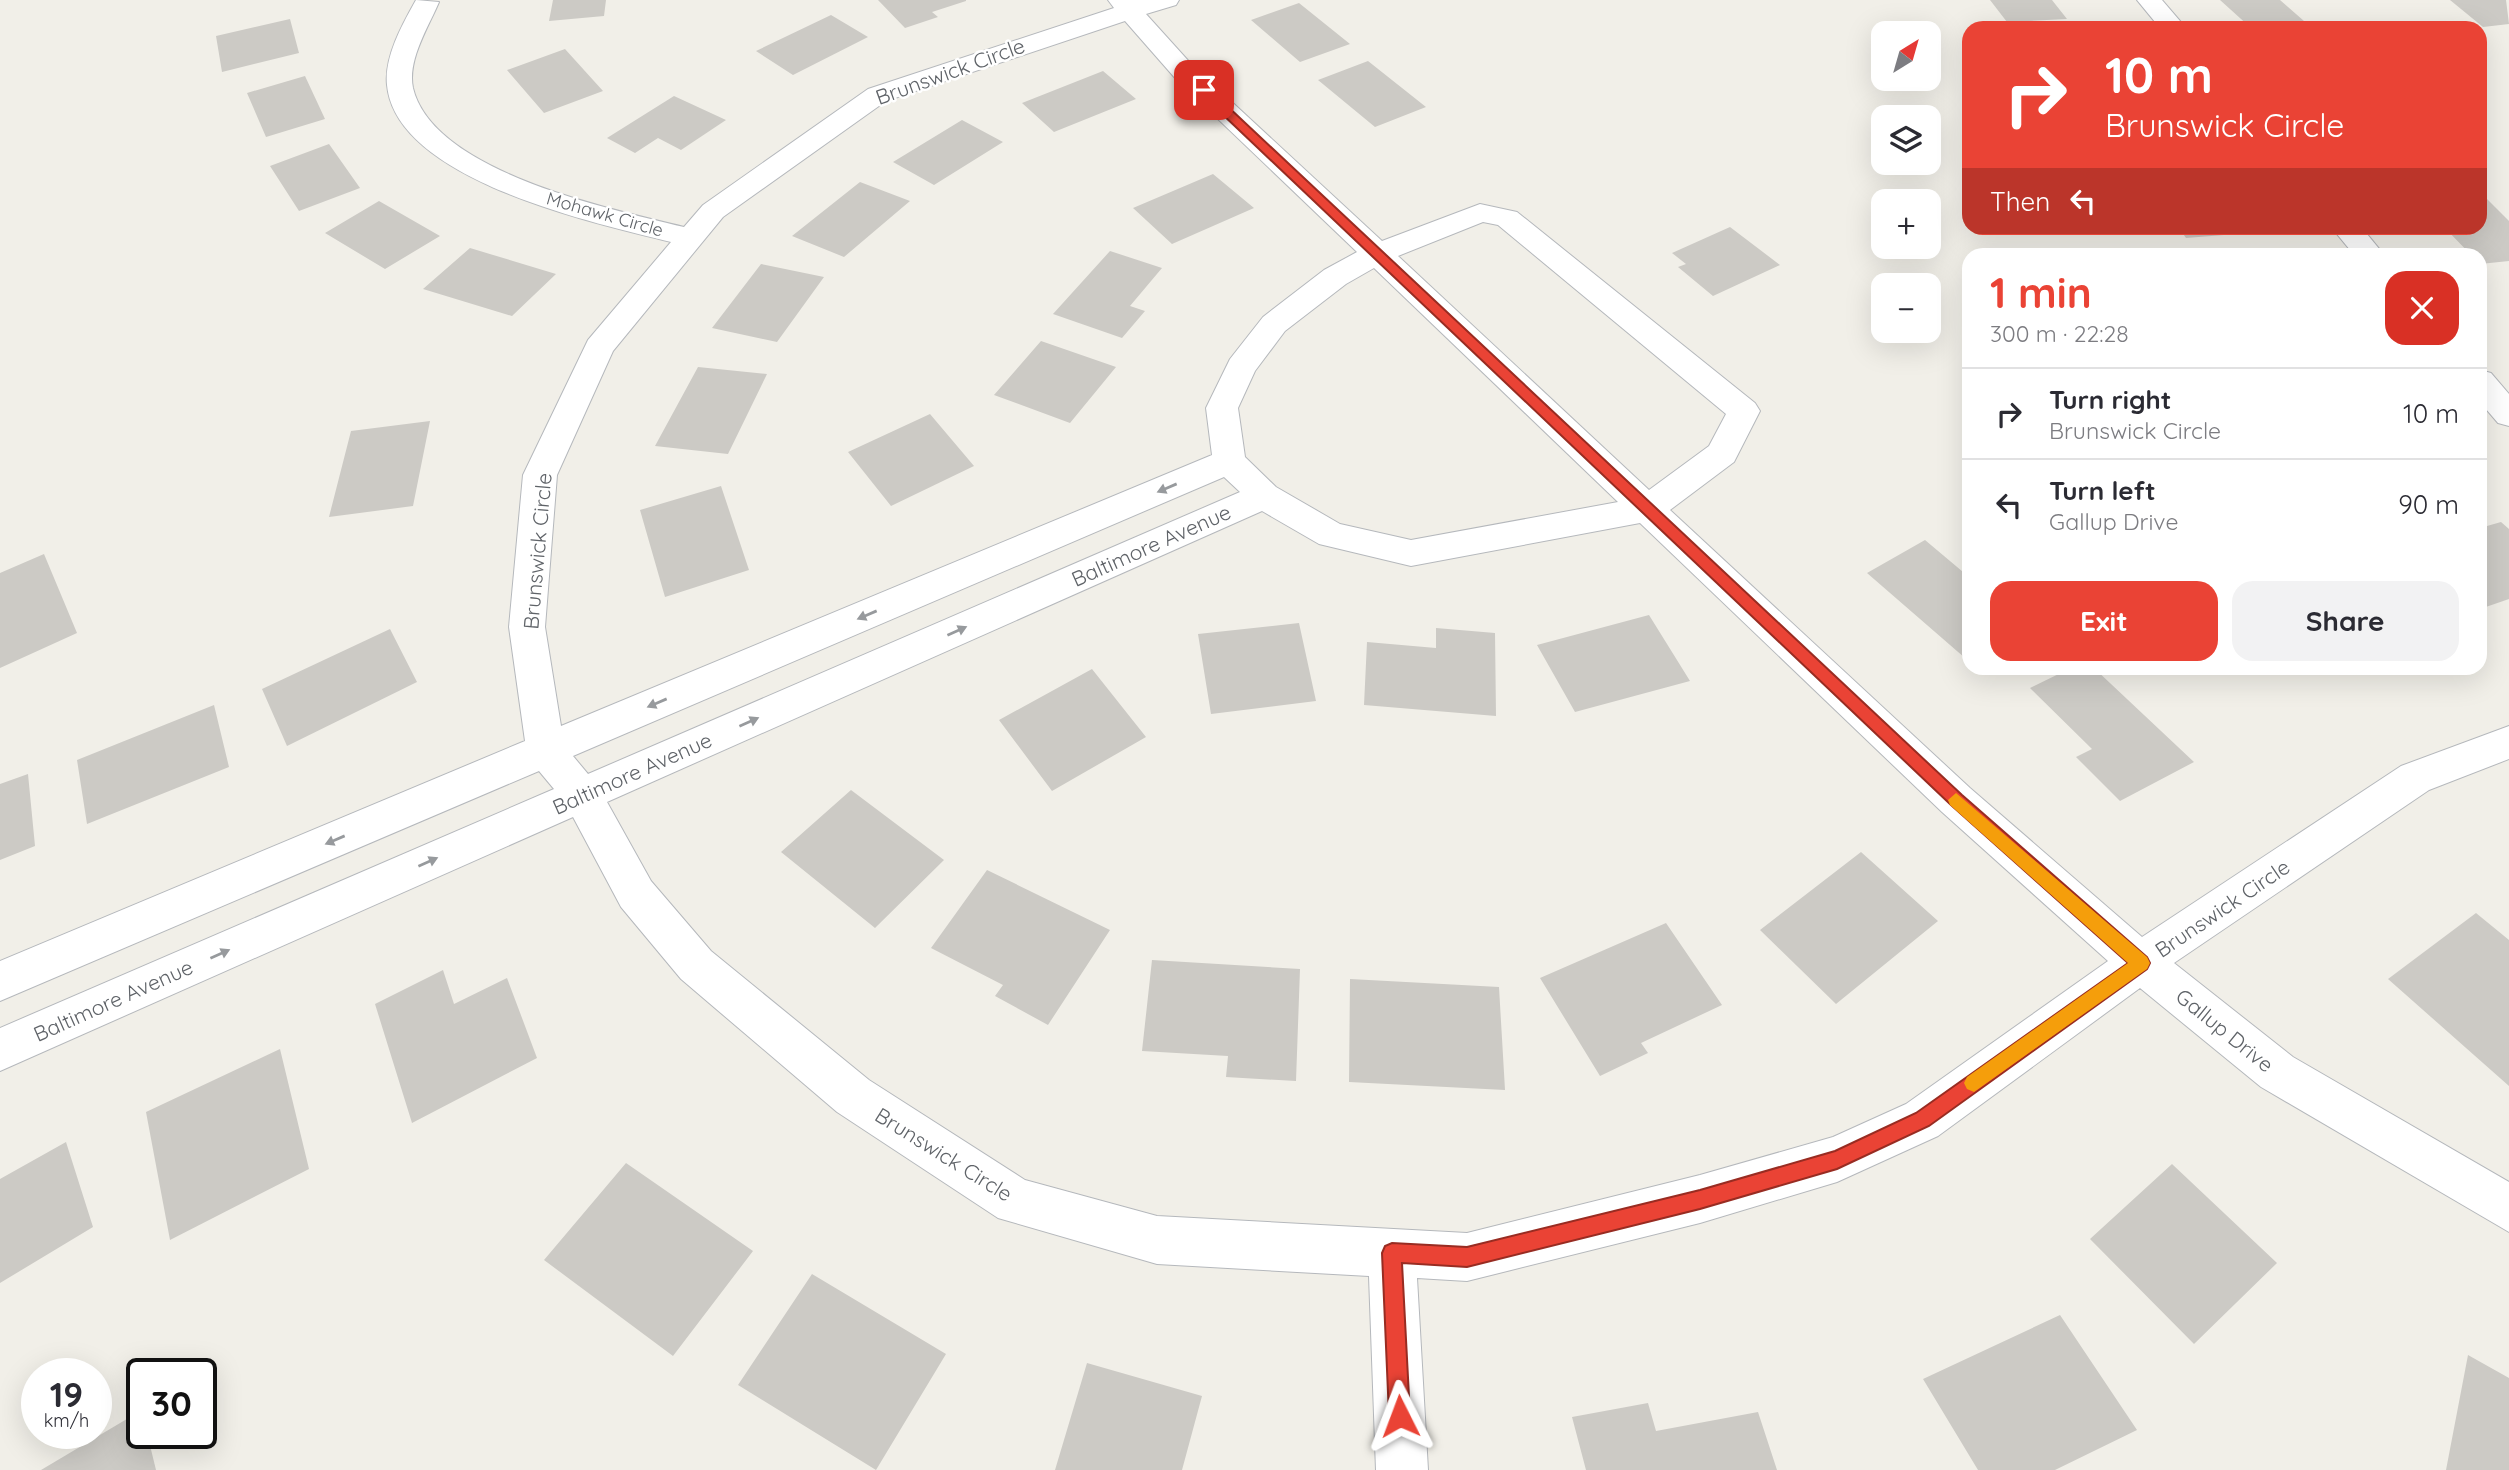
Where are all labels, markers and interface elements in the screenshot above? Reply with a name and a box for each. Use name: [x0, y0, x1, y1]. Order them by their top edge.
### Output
north arrow: [1871, 21, 1941, 91]
map controls: [1871, 21, 1941, 343]
street label: Brunswick Circle: [872, 32, 1028, 110]
text: 10 m: [2105, 44, 2213, 105]
icon: right: [1990, 49, 2081, 140]
pin: [1174, 60, 1234, 120]
icon: arrive: [1185, 71, 1223, 109]
button: layers: [1871, 105, 1941, 175]
text: Brunswick Circle: [2105, 105, 2344, 145]
icon: left: [2064, 182, 2102, 220]
text: Then: [1990, 185, 2050, 218]
street label: Mohawk Circle: [544, 186, 666, 242]
button: +: [1871, 189, 1941, 259]
text: 1 min: [1990, 266, 2092, 319]
button: close: [2385, 271, 2459, 345]
button: −: [1871, 273, 1941, 343]
text: 300 m · 22:28: [1990, 319, 2129, 348]
text: Turn right: [2049, 383, 2171, 416]
icon: right: [1990, 395, 2028, 433]
text: 10 m: [2403, 397, 2459, 430]
text: Brunswick Circle: [2049, 416, 2221, 445]
street label: Brunswick Circle: [517, 472, 557, 630]
text: Turn left: [2049, 474, 2156, 507]
one-way arrow: [1156, 482, 1177, 493]
icon: left: [1990, 486, 2028, 524]
text: 90 m: [2398, 488, 2459, 521]
street label: Baltimore Avenue: [1067, 498, 1235, 592]
text: Gallup Drive: [2049, 507, 2178, 536]
button: Exit: [1990, 581, 2218, 661]
button: Share: [2232, 581, 2459, 661]
one-way arrow: [856, 609, 877, 620]
one-way arrow: [947, 625, 967, 637]
one-way arrow: [647, 698, 668, 709]
one-way arrow: [738, 716, 759, 727]
street label: Baltimore Avenue: [548, 726, 716, 820]
one-way arrow: [324, 834, 345, 845]
street label: Brunswick Circle: [2150, 853, 2294, 963]
one-way arrow: [418, 856, 438, 868]
one-way arrow: [209, 948, 230, 959]
street label: Baltimore Avenue: [29, 953, 197, 1047]
street label: Gallup Drive: [2171, 983, 2279, 1077]
street label: Brunswick Circle: [871, 1101, 1017, 1207]
speed limit sign: 30: [126, 1358, 217, 1449]
text: 19: [50, 1372, 83, 1416]
position arrow: [1363, 1379, 1437, 1453]
text: km/h: [44, 1409, 89, 1432]

